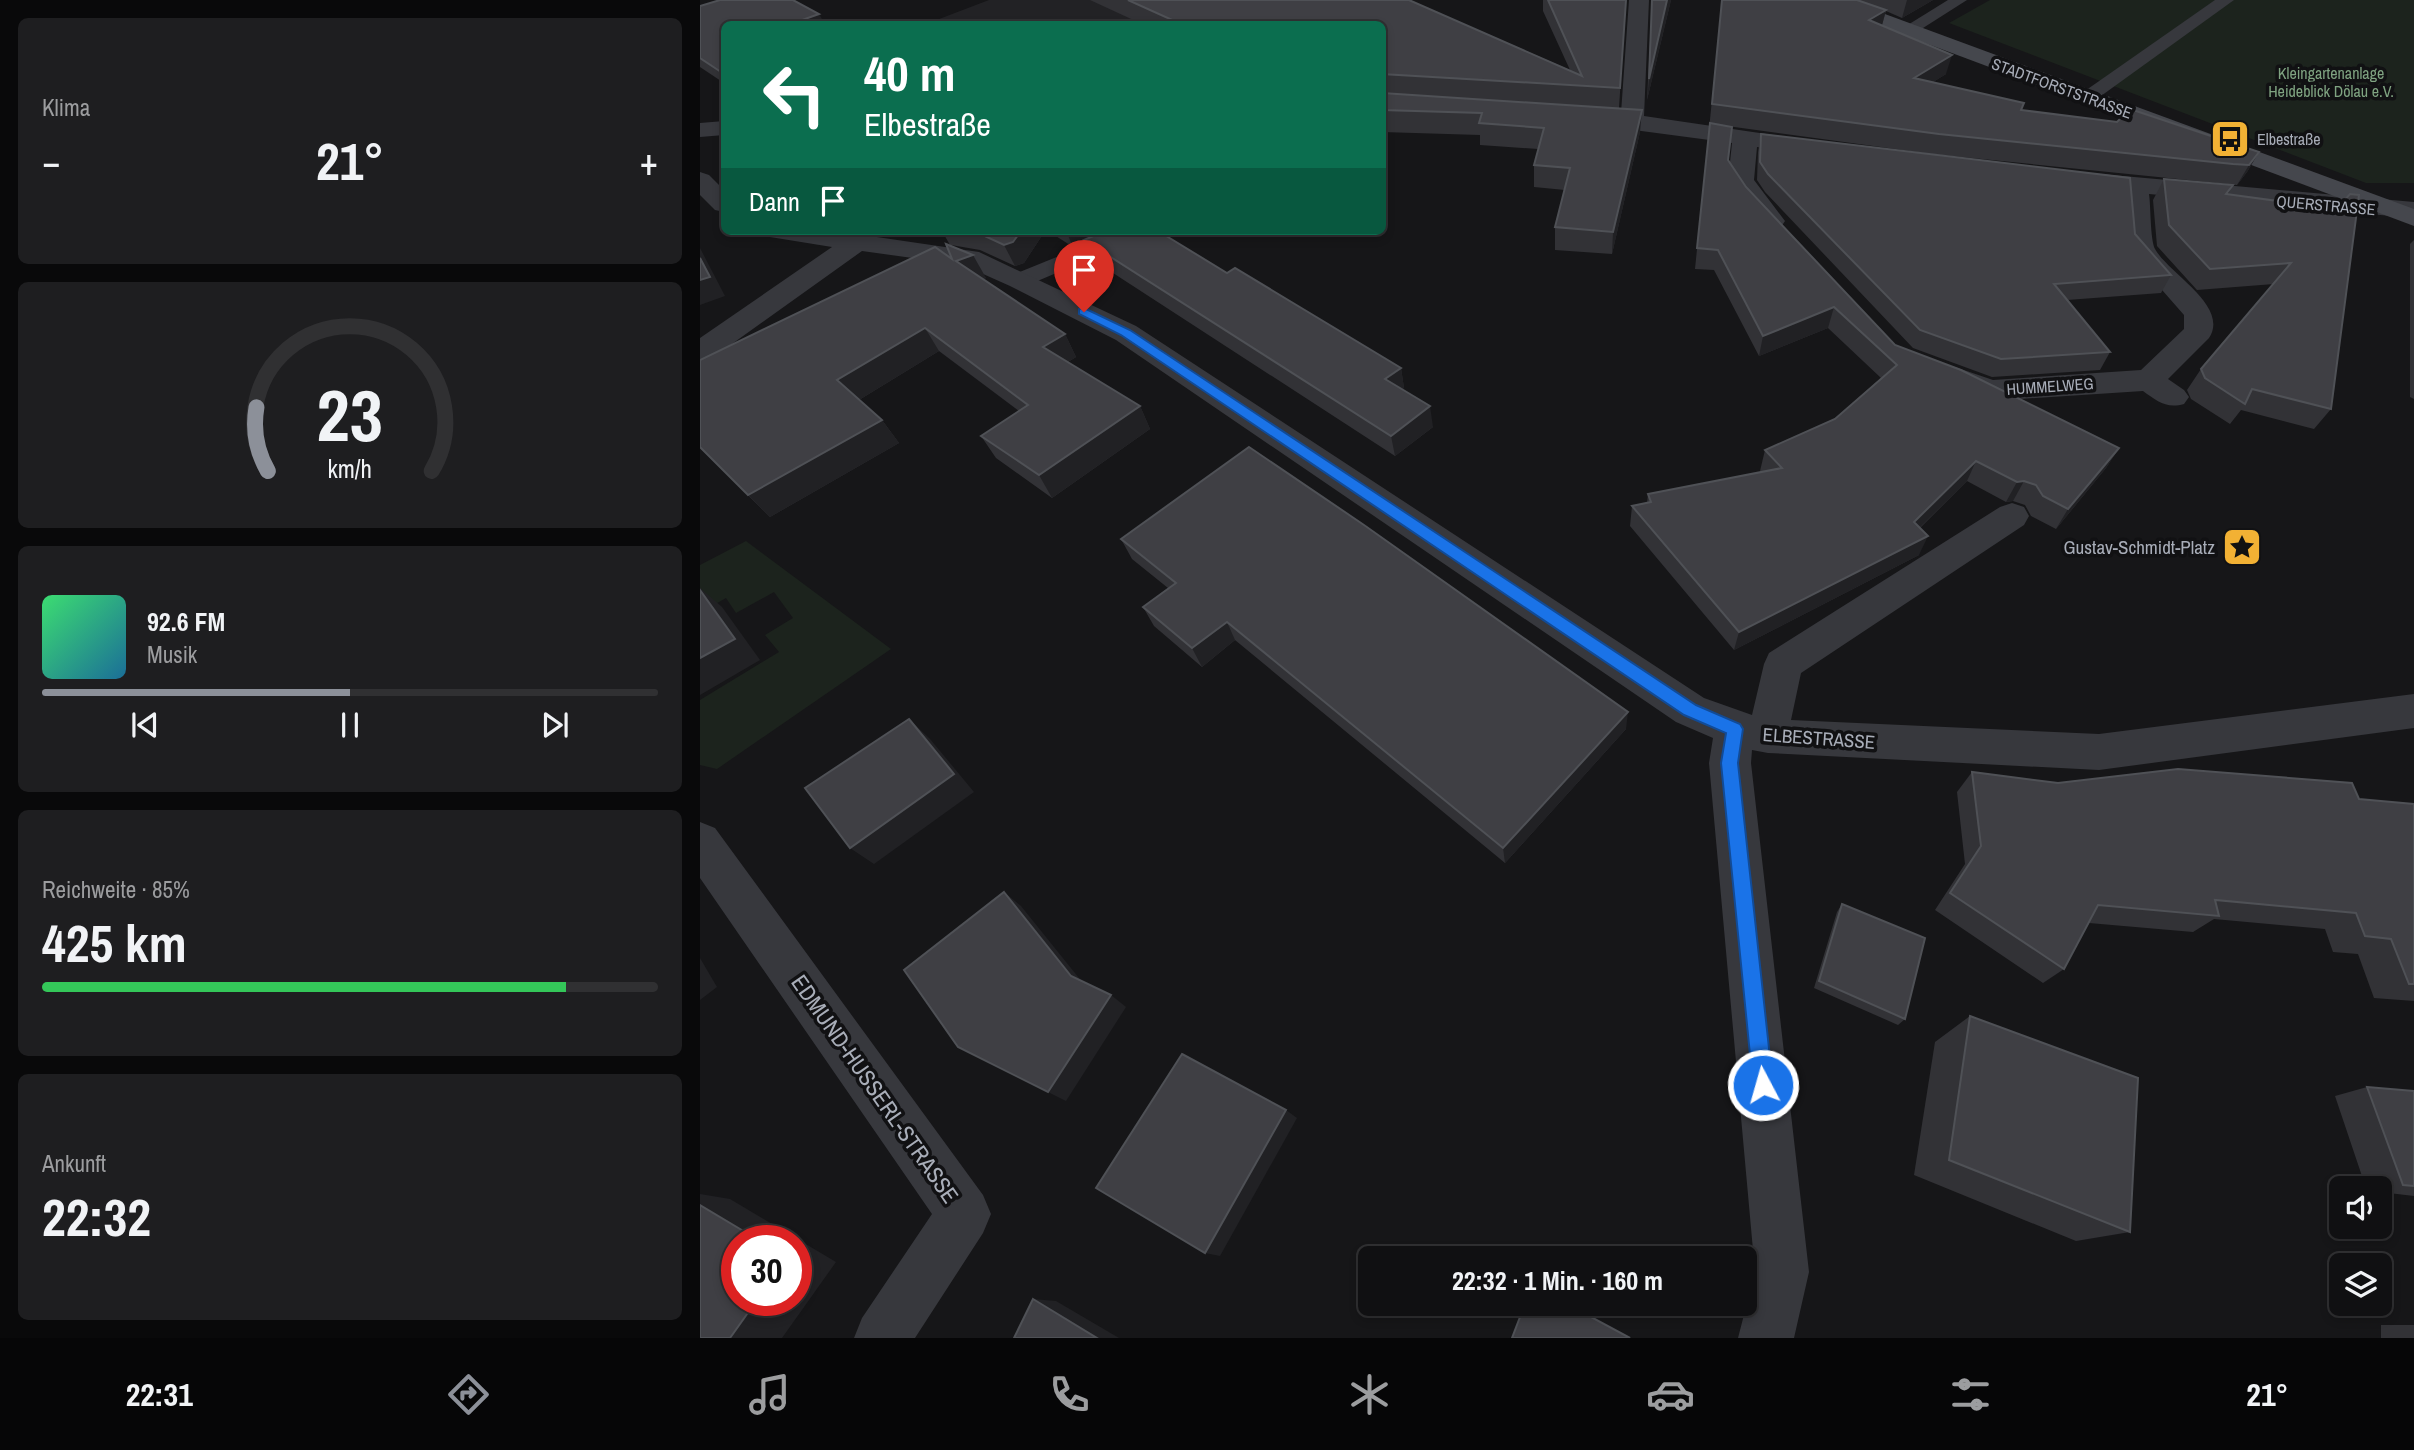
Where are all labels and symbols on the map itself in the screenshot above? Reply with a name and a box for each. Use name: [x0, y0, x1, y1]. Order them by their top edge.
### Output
street label: STADTFORSTSTRASSE: [1989, 52, 2135, 124]
park label: Kleingartenanlage Heideblick Dölau e.V.: [2268, 62, 2394, 102]
bus stop icon: Elbestraße: [2209, 118, 2251, 160]
place label: Elbestraße: [2257, 128, 2320, 150]
street label: QUERSTRASSE: [2276, 190, 2376, 220]
pin: [1054, 240, 1114, 312]
street label: HUMMELWEG: [2006, 372, 2094, 400]
place icon: Gustav-Schmidt-Platz: [2221, 526, 2263, 568]
place label: Gustav-Schmidt-Platz: [2063, 534, 2215, 560]
street label: ELBESTRASSE: [1762, 721, 1876, 755]
street label: EDMUND-HUSSERL-STRASSE: [785, 968, 966, 1209]
position arrow: [1726, 1048, 1800, 1122]
speed limit sign: 30: [721, 1225, 812, 1316]

